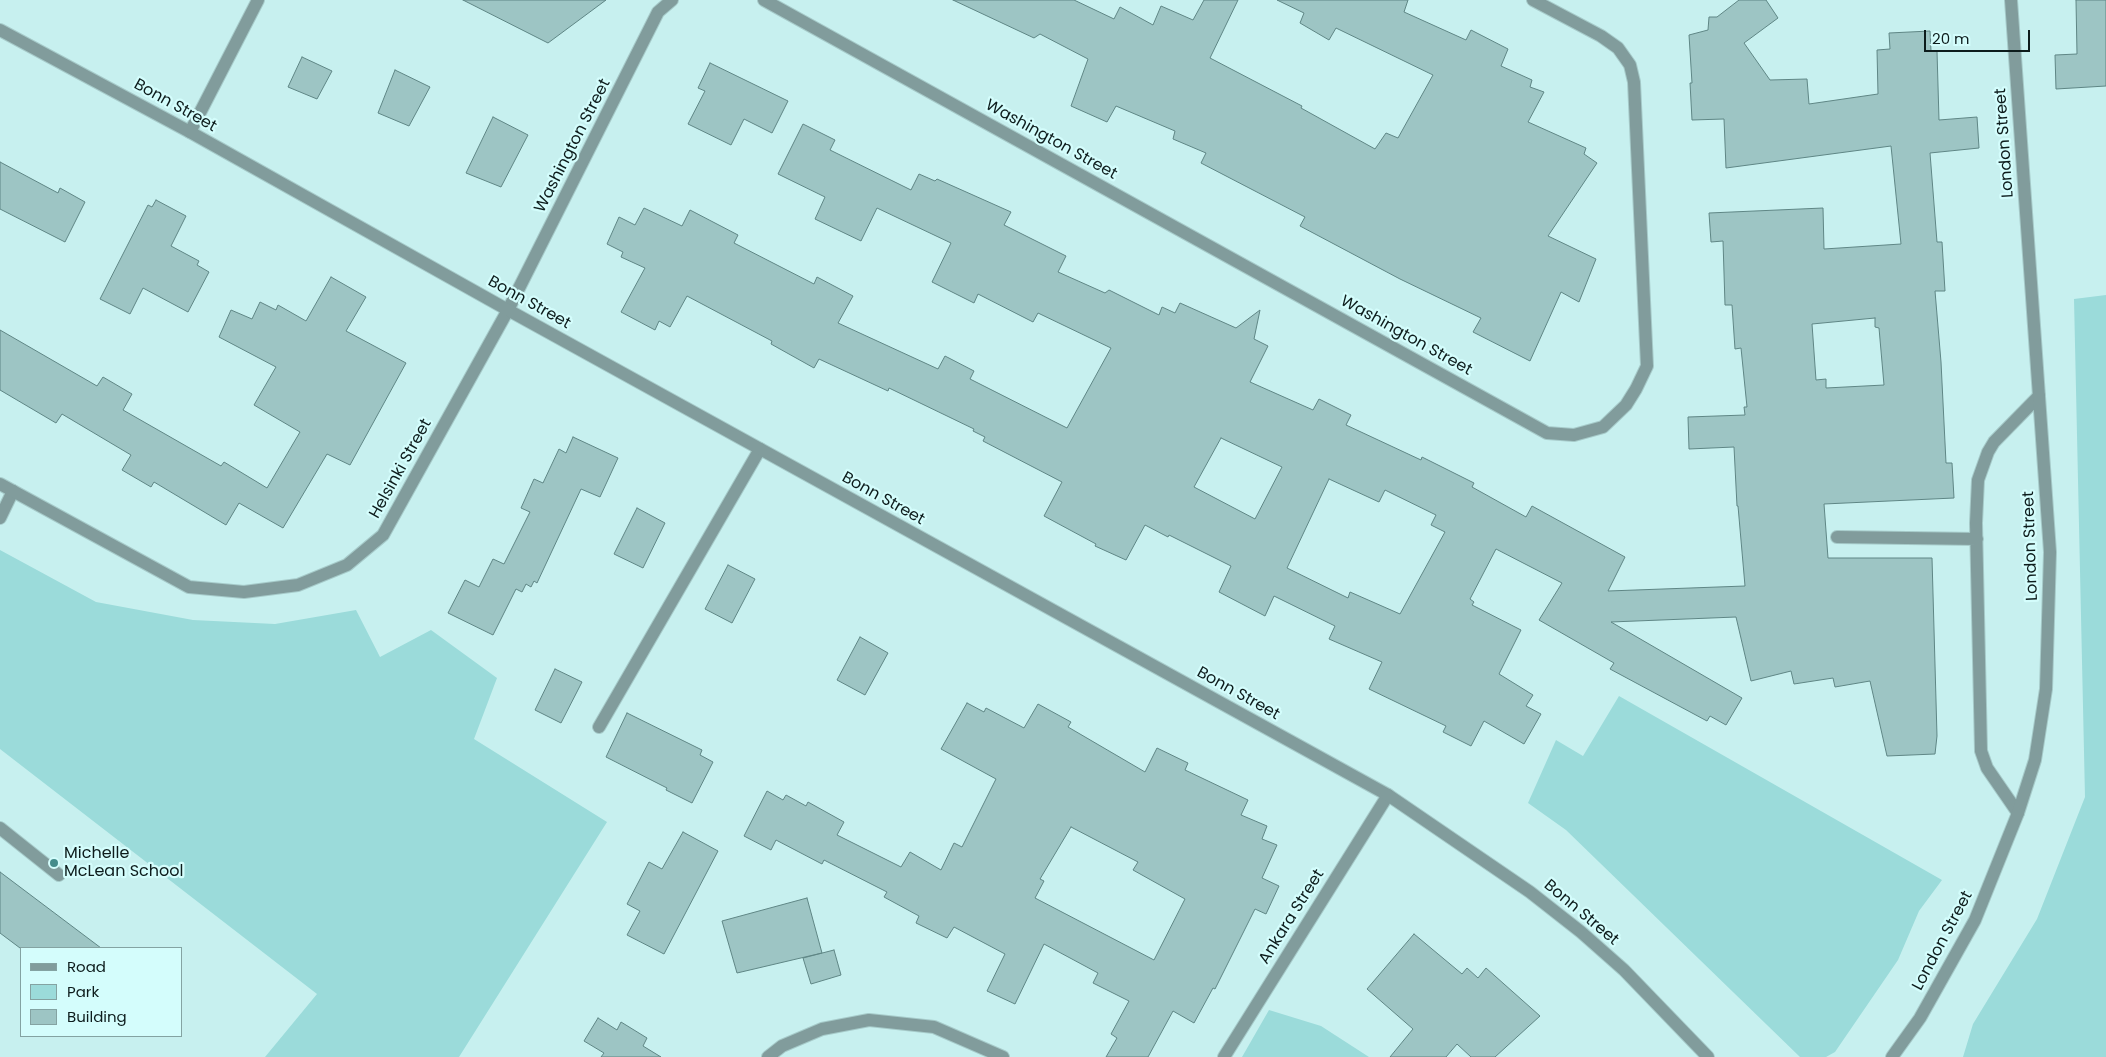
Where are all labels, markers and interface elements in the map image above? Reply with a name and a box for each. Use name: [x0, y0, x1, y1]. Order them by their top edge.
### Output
scale bar: [1926, 20, 2032, 52]
text: 20 m: [1932, 28, 1970, 49]
street label: Bonn Street: [130, 75, 220, 137]
street label: Washington Street: [531, 76, 615, 216]
street label: London Street: [1992, 88, 2018, 198]
street label: Washington Street: [982, 96, 1120, 184]
street label: Bonn Street: [484, 272, 574, 334]
street label: Washington Street: [1337, 292, 1475, 380]
street label: Helsinki Street: [366, 416, 436, 522]
street label: Bonn Street: [838, 468, 928, 530]
street label: London Street: [2019, 491, 2043, 601]
street label: Bonn Street: [1193, 663, 1283, 725]
place label: Michelle McLean School: [64, 844, 183, 882]
marker: Michelle McLean School: [48, 857, 60, 869]
street label: Ankara Street: [1255, 866, 1329, 968]
street label: Bonn Street: [1540, 876, 1622, 950]
street label: London Street: [1909, 888, 1977, 994]
legend: [20, 947, 182, 1037]
text: Road: [67, 956, 106, 977]
text: Park: [67, 981, 99, 1002]
text: Building: [67, 1006, 127, 1027]

